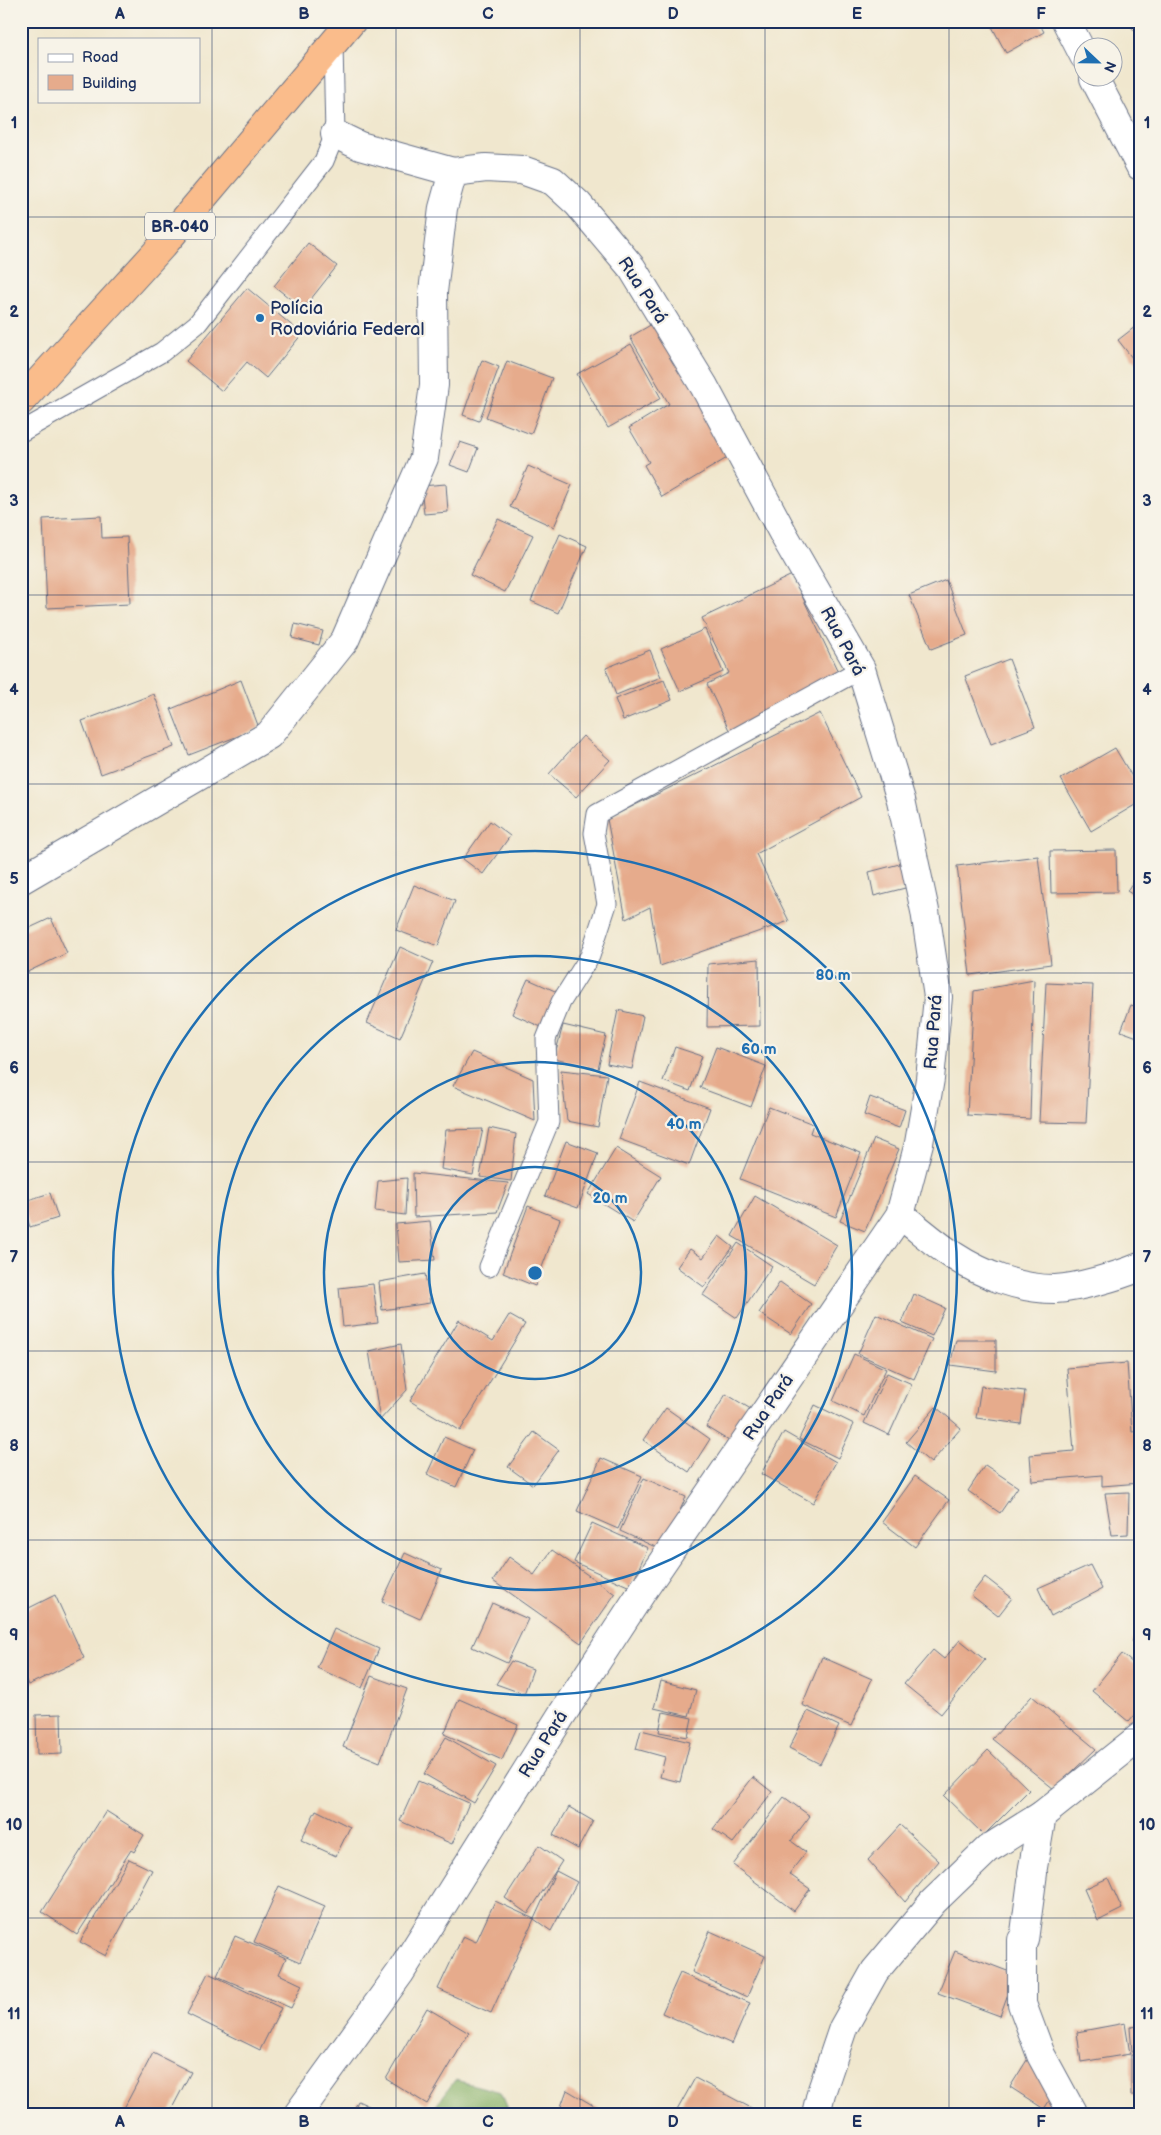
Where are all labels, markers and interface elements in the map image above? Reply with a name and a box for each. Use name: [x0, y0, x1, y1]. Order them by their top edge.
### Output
text: A: [114, 5, 125, 24]
text: B: [298, 5, 310, 24]
text: C: [482, 5, 494, 24]
text: D: [667, 5, 679, 24]
text: E: [852, 5, 862, 24]
text: F: [1036, 5, 1046, 24]
legend: [38, 38, 200, 102]
north arrow: [1074, 38, 1124, 88]
text: Road: [82, 48, 118, 67]
text: N: [1100, 59, 1119, 75]
text: Building: [82, 74, 137, 93]
text: 1: [11, 114, 17, 133]
text: 1: [1144, 114, 1150, 133]
road number: BR-040: [145, 212, 215, 240]
street label: Rua Pará: [613, 253, 672, 327]
place label: Polícia Rodoviária Federal: [270, 298, 424, 340]
text: 2: [9, 303, 19, 322]
text: 2: [1142, 303, 1152, 322]
marker: Polícia Rodoviária Federal: [254, 312, 266, 324]
text: 3: [9, 492, 19, 511]
text: 3: [1142, 492, 1152, 511]
street label: Rua Pará: [816, 603, 869, 679]
text: 4: [9, 681, 19, 700]
text: 4: [1142, 681, 1152, 700]
text: 5: [9, 870, 19, 889]
text: 5: [1142, 870, 1152, 889]
text: 80 m: [815, 966, 851, 985]
street label: Rua Pará: [920, 994, 947, 1070]
text: 60 m: [741, 1040, 777, 1059]
text: 6: [9, 1059, 19, 1078]
text: 6: [1142, 1059, 1152, 1078]
text: 40 m: [666, 1115, 702, 1134]
text: 20 m: [593, 1189, 628, 1208]
text: 7: [10, 1248, 19, 1267]
text: 7: [1143, 1248, 1152, 1267]
centre of rings: [526, 1264, 544, 1282]
street label: Rua Pará: [739, 1370, 798, 1444]
text: 8: [9, 1437, 19, 1456]
text: 8: [1142, 1437, 1152, 1456]
text: 9: [9, 1626, 19, 1645]
text: 9: [1142, 1626, 1152, 1645]
street label: Rua Pará: [515, 1707, 572, 1782]
text: 10: [6, 1816, 22, 1835]
text: 10: [1139, 1816, 1155, 1835]
text: 11: [7, 2005, 21, 2024]
text: 11: [1140, 2005, 1154, 2024]
text: A: [114, 2113, 125, 2132]
text: B: [298, 2113, 310, 2132]
text: C: [482, 2113, 494, 2132]
text: D: [667, 2113, 679, 2132]
text: E: [852, 2113, 862, 2132]
text: F: [1036, 2113, 1046, 2132]

